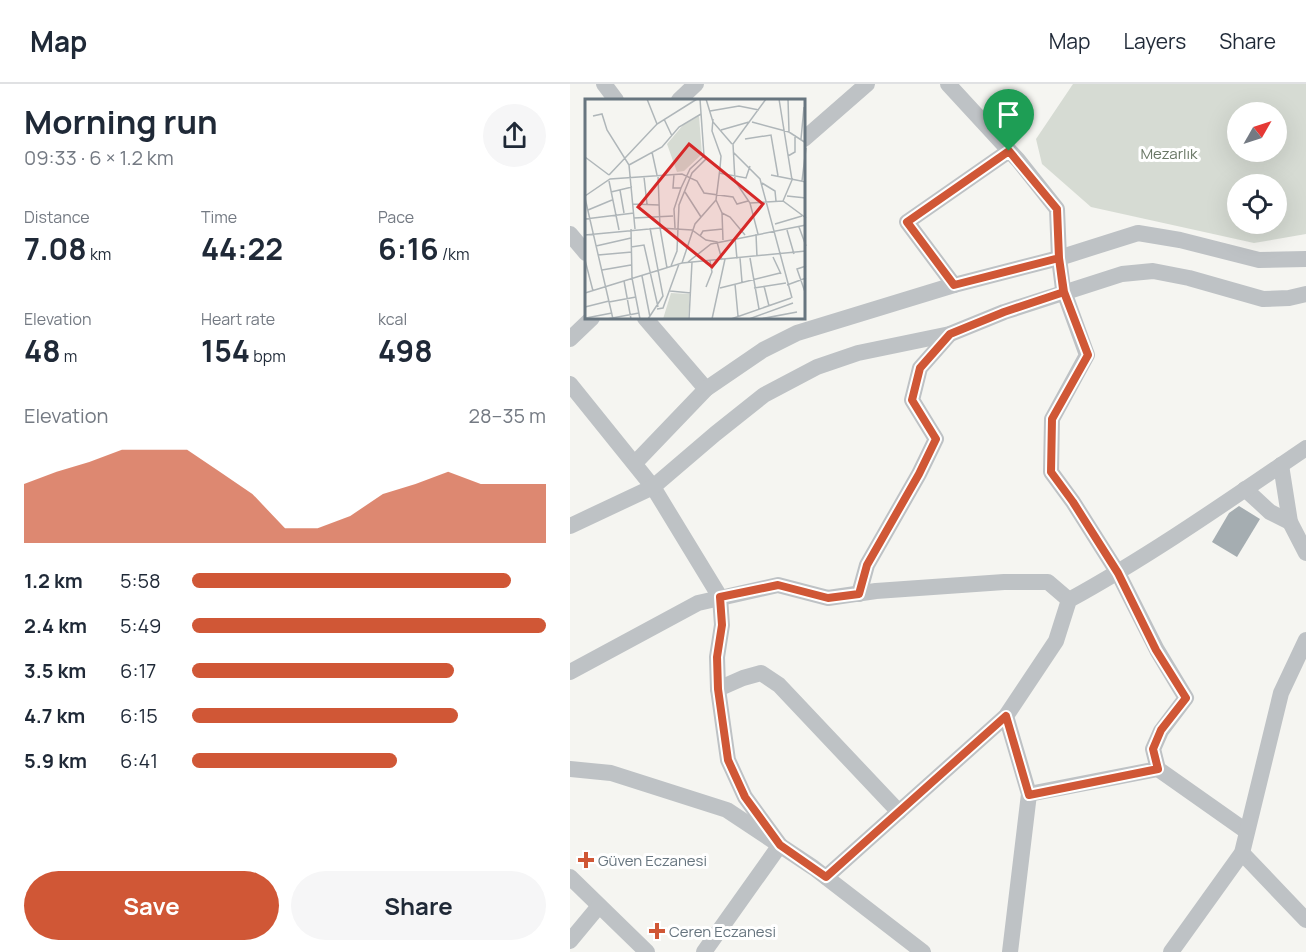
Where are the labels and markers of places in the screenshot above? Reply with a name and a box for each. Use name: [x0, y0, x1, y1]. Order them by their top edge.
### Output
pin: [983, 89, 1034, 151]
place label: Güven Eczanesi: [598, 850, 707, 871]
marker: Güven Eczanesi: [579, 853, 593, 867]
place label: Ceren Eczanesi: [669, 921, 776, 942]
marker: Ceren Eczanesi: [650, 924, 664, 938]

